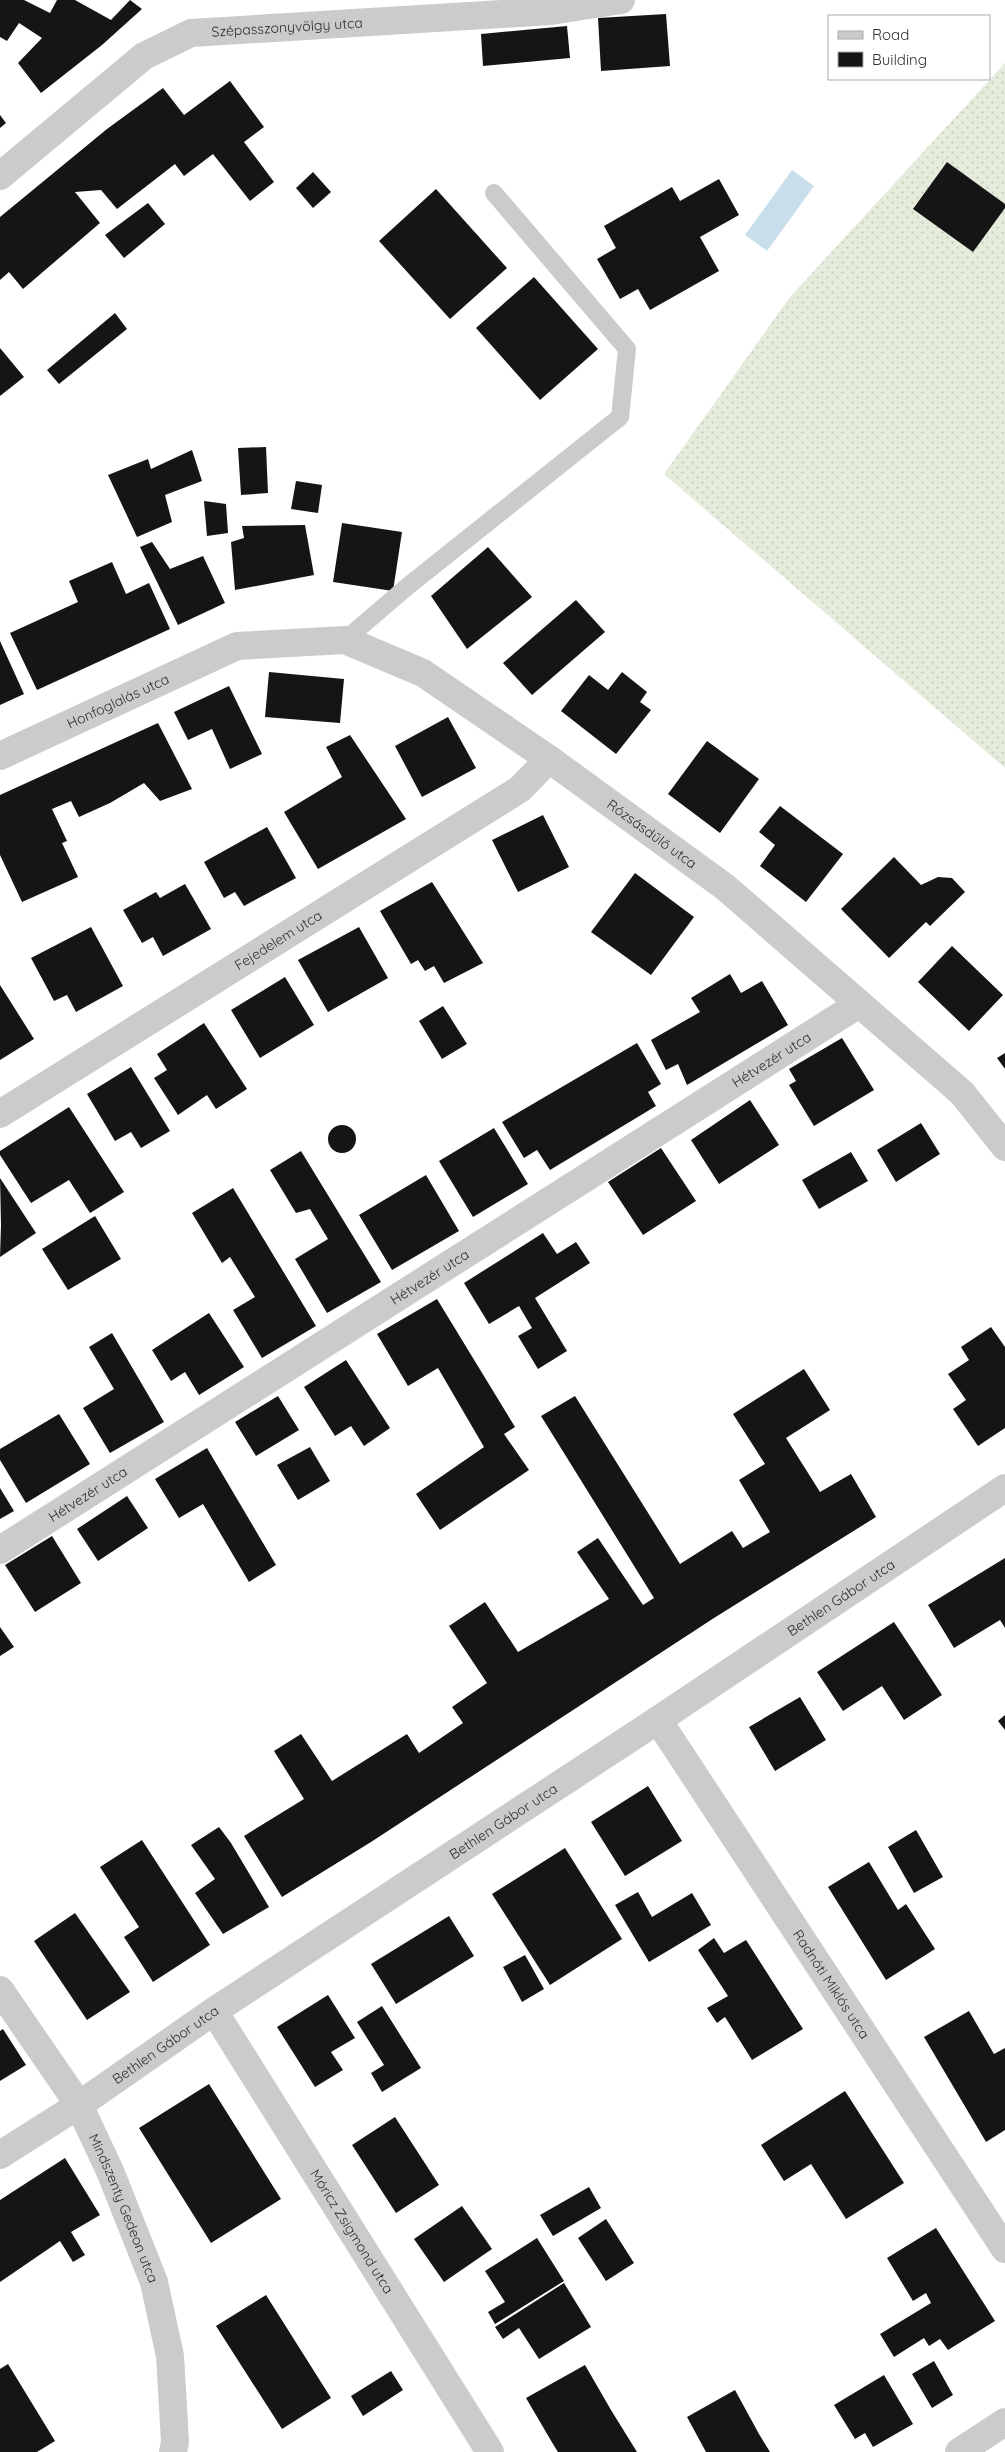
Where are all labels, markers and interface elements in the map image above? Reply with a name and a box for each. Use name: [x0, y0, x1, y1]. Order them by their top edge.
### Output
street label: Szépasszonyvölgy utca: [211, 14, 363, 41]
legend: [828, 15, 990, 80]
text: Road: [872, 25, 909, 44]
text: Building: [872, 50, 927, 69]
street label: Honfoglalás utca: [64, 670, 172, 733]
street label: Rózsásdűlő utca: [603, 795, 700, 873]
street label: Fejedelem utca: [231, 906, 325, 974]
street label: Hétvezér utca: [728, 1028, 814, 1091]
street label: Hétvezér utca: [387, 1245, 472, 1309]
street label: Hétvezér utca: [45, 1462, 131, 1526]
street label: Bethlen Gábor utca: [784, 1555, 898, 1640]
street label: Bethlen Gábor utca: [446, 1779, 561, 1863]
street label: Radnóti Miklós utca: [789, 1926, 874, 2042]
street label: Bethlen Gábor utca: [109, 2001, 222, 2088]
street label: Mindszenty Gedeon utca: [85, 2131, 162, 2285]
street label: Móricz Zsigmond utca: [306, 2166, 398, 2297]

